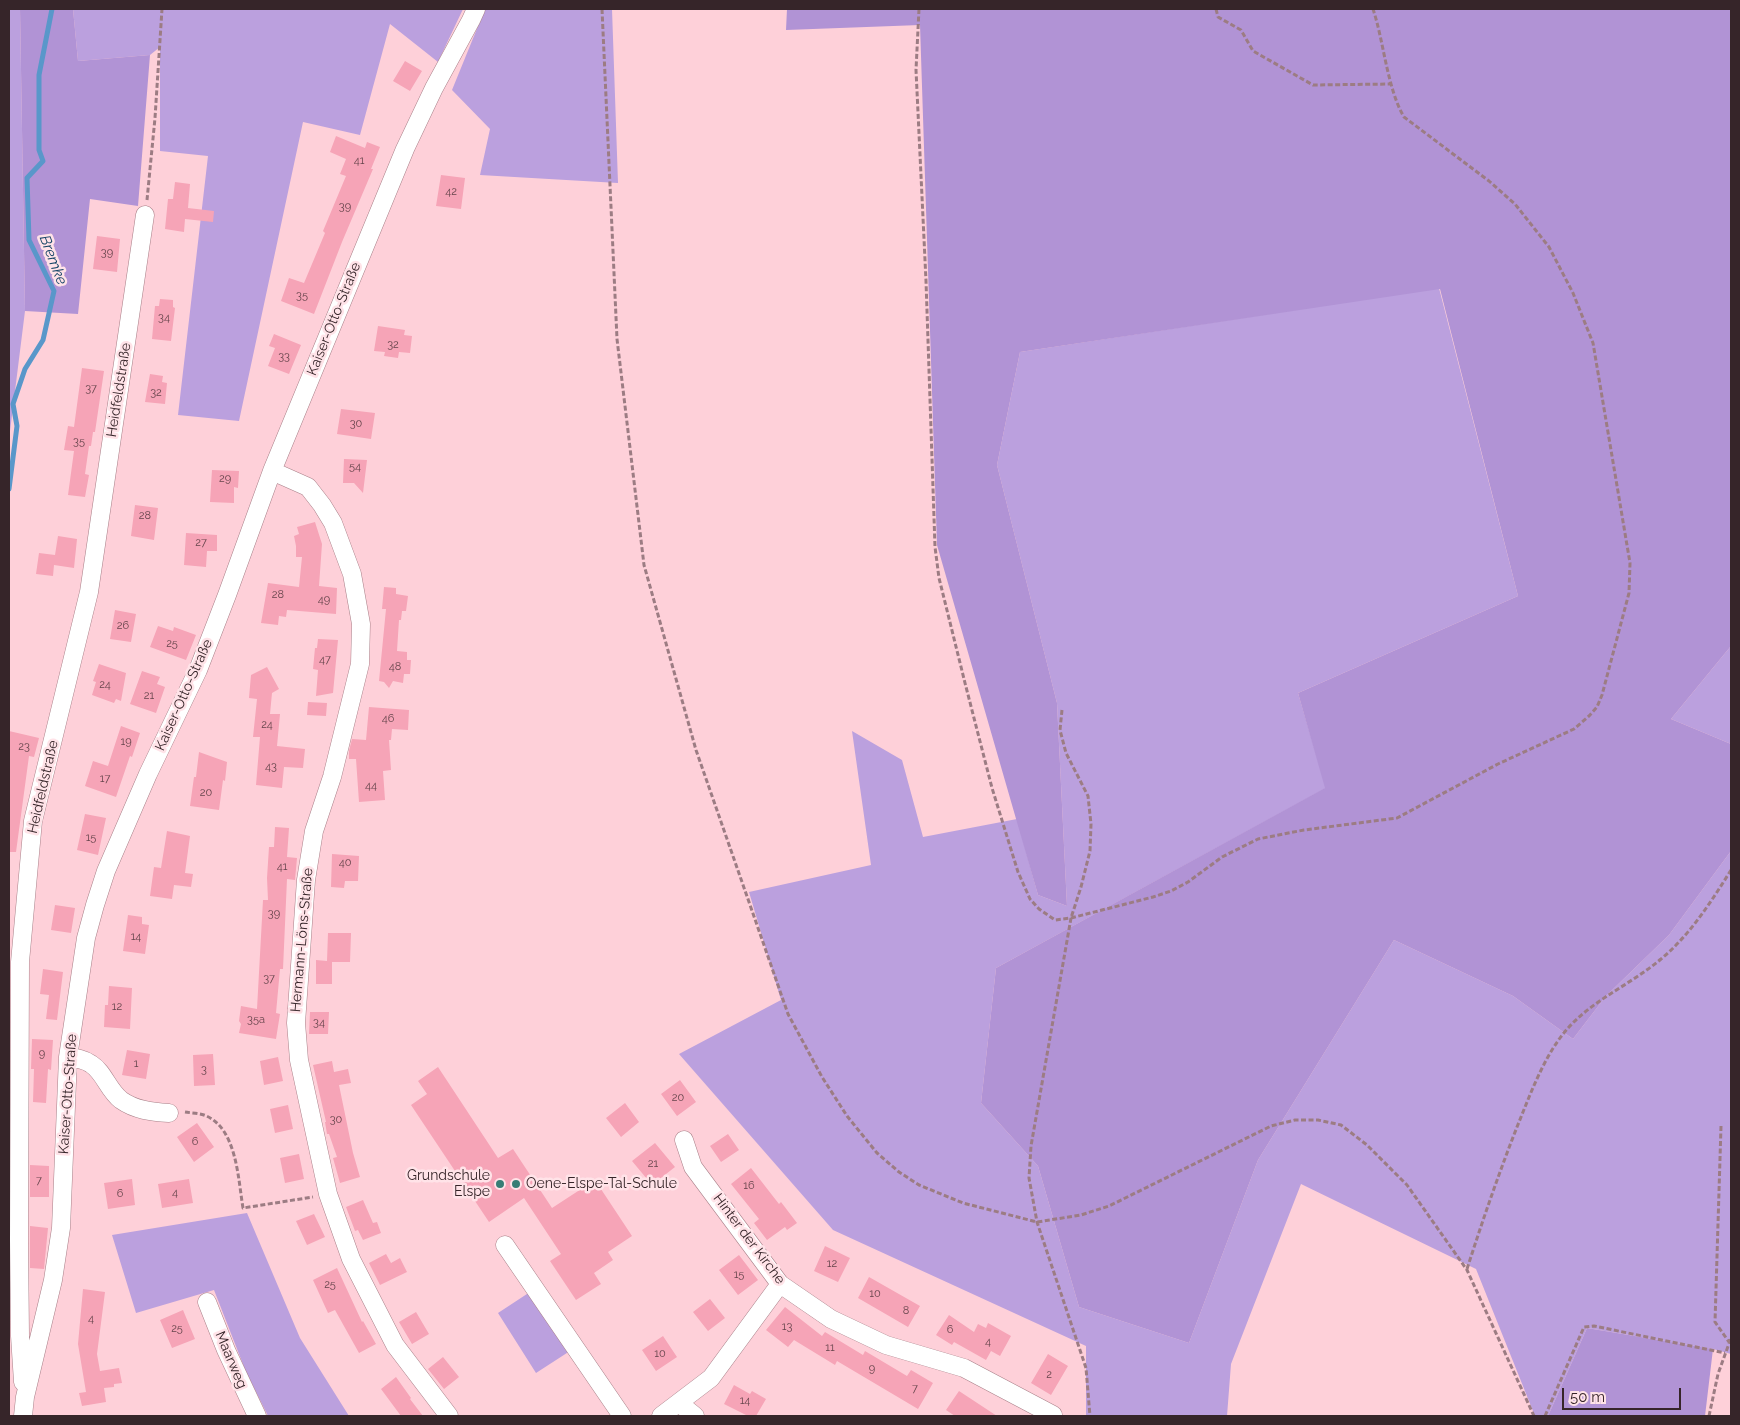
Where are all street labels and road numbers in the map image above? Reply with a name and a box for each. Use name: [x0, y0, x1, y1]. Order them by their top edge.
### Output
street label: Kaiser-Otto-Straße: [304, 260, 364, 378]
street label: Heidfeldstraße: [103, 342, 135, 438]
street label: Kaiser-Otto-Straße: [152, 637, 216, 753]
street label: Heidfeldstraße: [24, 739, 62, 835]
street label: Hermann-Löns-Straße: [287, 867, 317, 1013]
street label: Kaiser-Otto-Straße: [55, 1033, 81, 1155]
street label: Hinter der Kirche: [710, 1190, 788, 1288]
street label: Maarweg: [211, 1329, 251, 1391]

